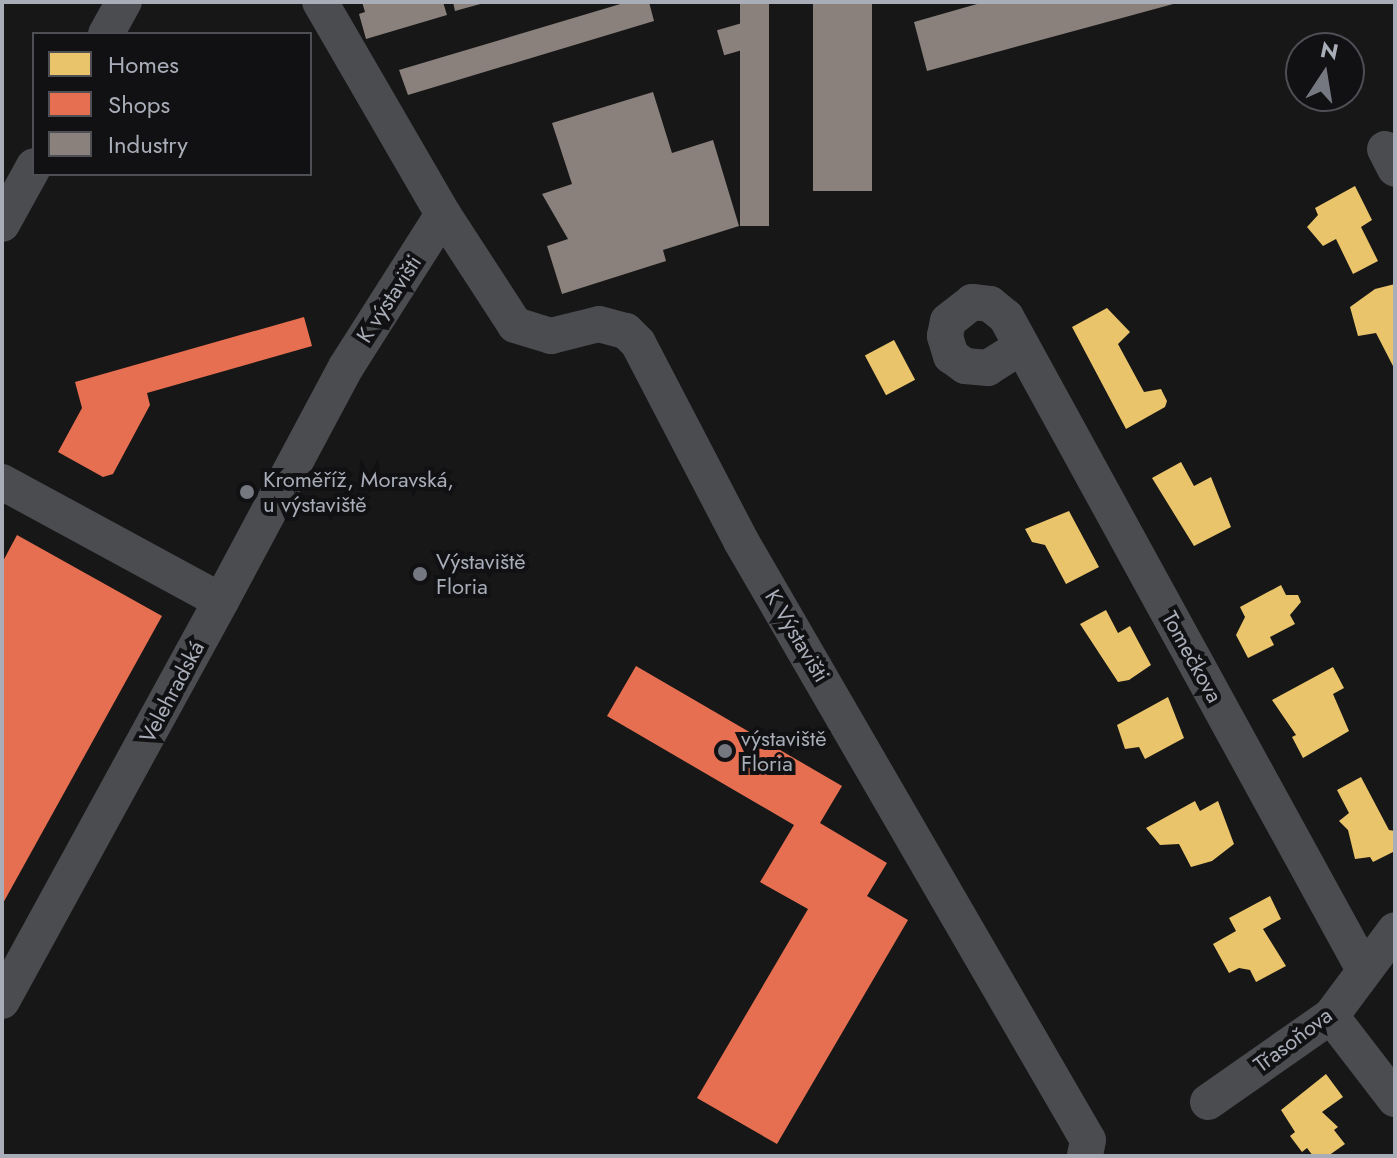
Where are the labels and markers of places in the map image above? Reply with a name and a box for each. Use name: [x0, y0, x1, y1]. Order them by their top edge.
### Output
place label: Kroměříž, Moravská, u výstaviště: [263, 466, 454, 518]
marker: Kroměříž, Moravská, u výstaviště: [238, 483, 256, 501]
place label: Výstaviště Floria: [436, 548, 526, 600]
marker: Výstaviště Floria: [411, 565, 429, 583]
place label: výstaviště Floria: [741, 725, 827, 776]
marker: výstaviště Floria: [716, 742, 734, 760]

